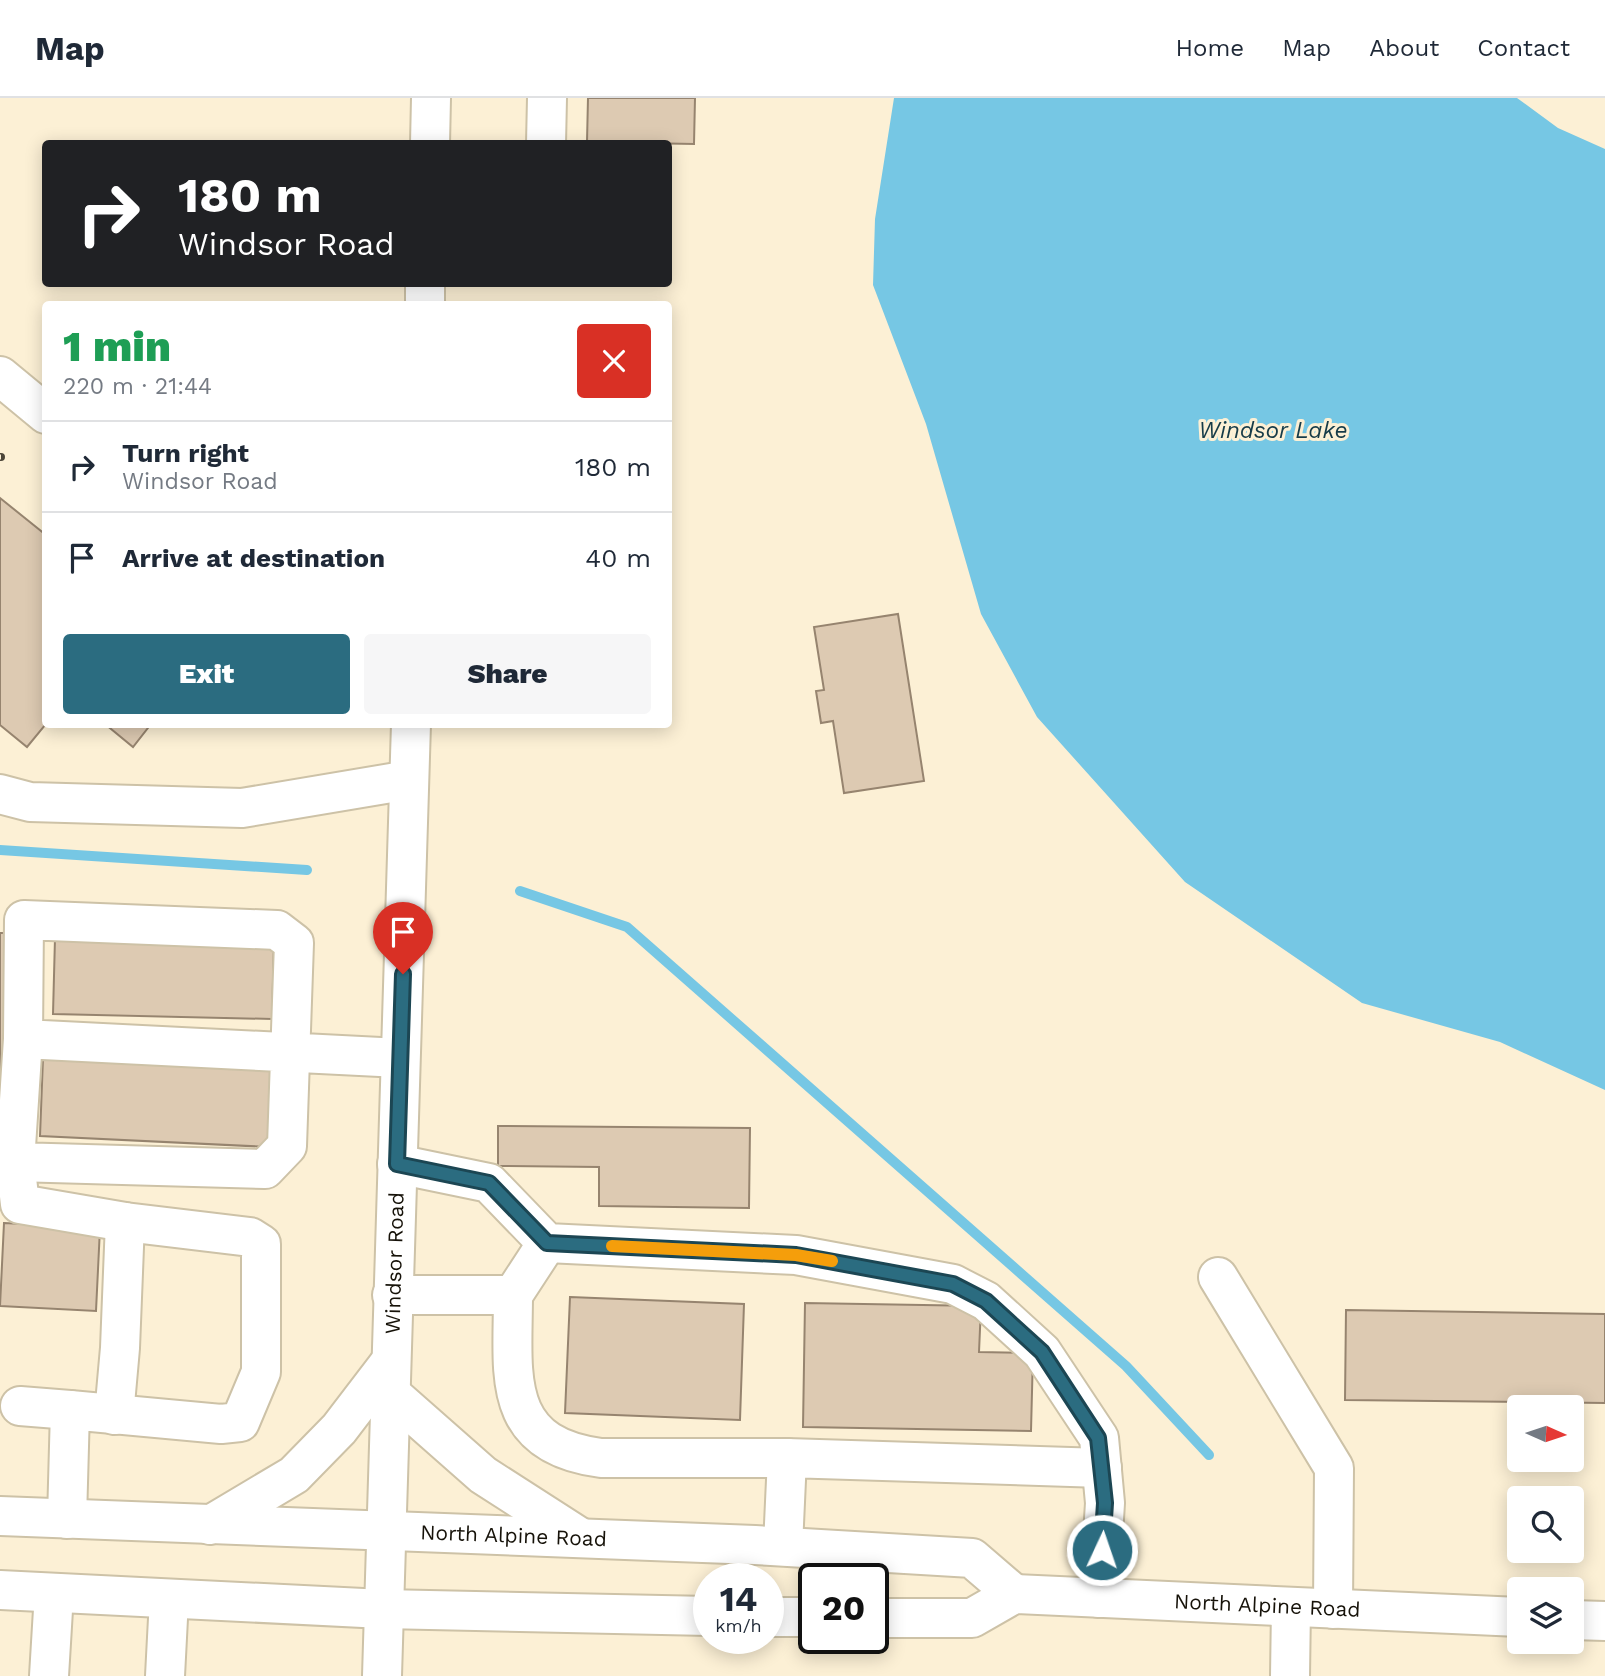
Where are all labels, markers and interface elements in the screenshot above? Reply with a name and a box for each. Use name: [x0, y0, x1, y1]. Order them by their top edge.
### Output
text: Map: [35, 29, 105, 68]
text: Home: [1176, 34, 1244, 62]
text: Map: [1282, 34, 1331, 62]
text: About: [1369, 34, 1439, 62]
text: Contact: [1477, 34, 1570, 62]
text: 180 m: [178, 166, 322, 224]
icon: right: [63, 168, 154, 259]
text: Windsor Road: [178, 225, 395, 263]
text: 1 min: [63, 322, 171, 371]
button: close: [577, 324, 651, 398]
text: 220 m · 21:44: [63, 373, 212, 400]
water label: Windsor Lake: [1198, 417, 1348, 444]
text: Turn right: [122, 438, 249, 468]
icon: right: [63, 448, 101, 486]
text: 180 m: [575, 452, 651, 482]
text: Windsor Road: [122, 468, 278, 495]
icon: arrive: [63, 539, 101, 577]
text: Arrive at destination: [122, 543, 385, 573]
text: 40 m: [585, 543, 651, 573]
button: Exit: [63, 634, 350, 714]
button: Share: [364, 634, 651, 714]
pin: [373, 902, 433, 974]
icon: arrive: [384, 913, 422, 951]
street label: Windsor Road: [379, 1192, 409, 1335]
north arrow: [1507, 1395, 1584, 1472]
map controls: [1507, 1395, 1584, 1654]
button: search: [1507, 1486, 1584, 1563]
position arrow: [1065, 1513, 1139, 1587]
street label: North Alpine Road: [420, 1519, 607, 1551]
speed limit sign: 20: [798, 1563, 889, 1654]
button: layers: [1507, 1577, 1584, 1654]
text: 14: [720, 1578, 757, 1620]
street label: North Alpine Road: [1174, 1588, 1361, 1622]
text: km/h: [715, 1615, 762, 1636]

